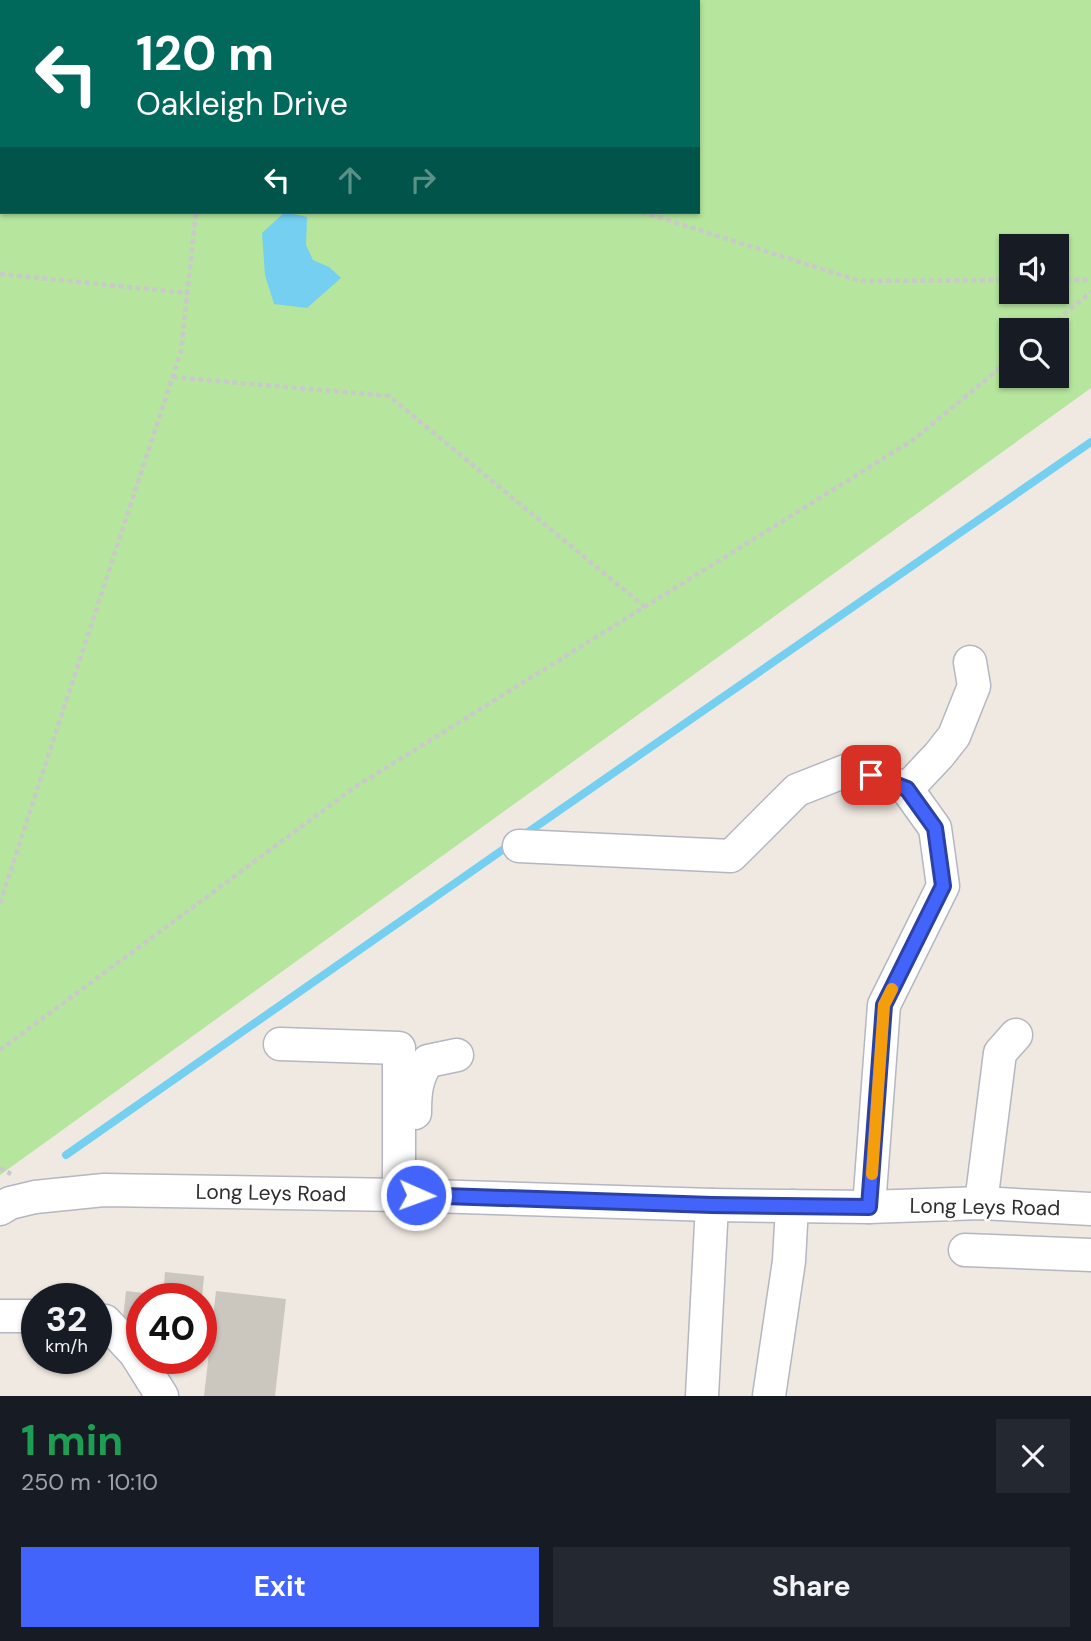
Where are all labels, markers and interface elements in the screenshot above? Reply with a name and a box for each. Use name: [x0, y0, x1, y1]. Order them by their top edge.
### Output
text: 120 m: [136, 21, 274, 85]
icon: left: [21, 28, 112, 119]
text: Oakleigh Drive: [136, 83, 348, 125]
icon: left: [258, 161, 296, 199]
icon: ahead: [331, 161, 369, 199]
icon: right: [404, 161, 442, 199]
map controls: [999, 234, 1069, 388]
button: sound: [999, 234, 1069, 304]
button: search: [999, 318, 1069, 388]
pin: [841, 745, 901, 805]
icon: arrive: [852, 756, 890, 794]
position arrow: [379, 1158, 453, 1232]
street label: Long Leys Road: [195, 1178, 347, 1208]
street label: Long Leys Road: [909, 1192, 1061, 1222]
speed limit sign: 40: [126, 1283, 217, 1374]
text: 32: [46, 1296, 87, 1342]
text: km/h: [45, 1334, 88, 1358]
text: 1 min: [21, 1413, 123, 1468]
button: close: [996, 1419, 1070, 1493]
text: 250 m · 10:10: [21, 1467, 158, 1497]
button: Exit: [21, 1547, 539, 1627]
button: Share: [553, 1547, 1070, 1627]

